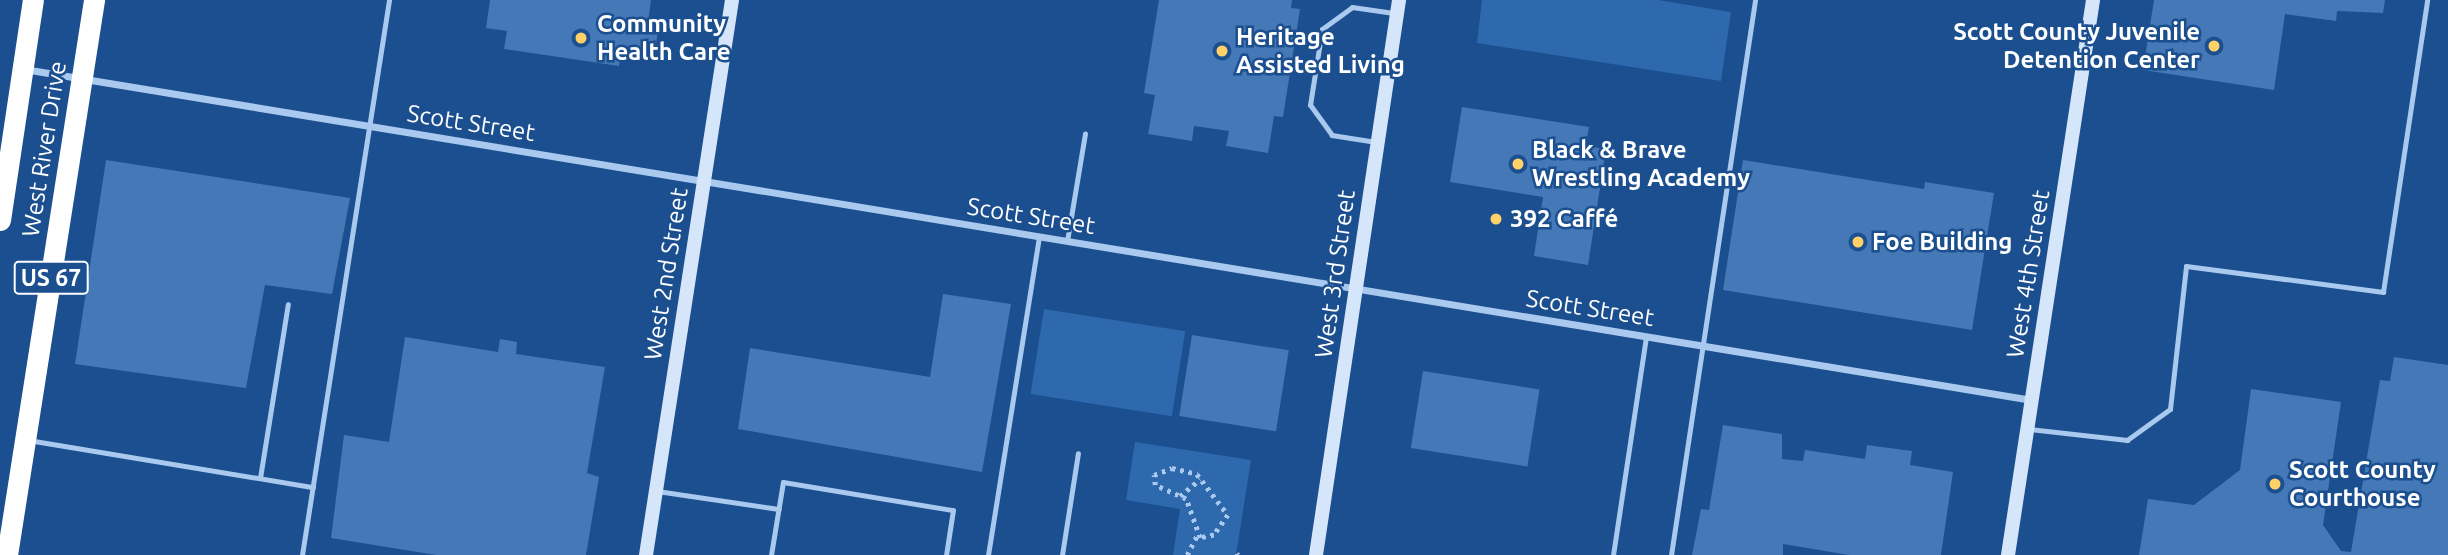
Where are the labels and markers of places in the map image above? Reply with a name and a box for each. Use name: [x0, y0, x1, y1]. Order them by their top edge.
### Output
place label: Community Health Care: [597, 10, 731, 66]
place label: Scott County Juvenile Detention Center: [1953, 18, 2200, 74]
place label: Heritage Assisted Living: [1236, 23, 1405, 79]
marker: Community Health Care: [571, 28, 591, 48]
marker: Scott County Juvenile Detention Center: [2206, 38, 2222, 54]
marker: Heritage Assisted Living: [1214, 43, 1230, 59]
place label: Black & Brave Wrestling Academy: [1532, 136, 1750, 192]
marker: Black & Brave Wrestling Academy: [1510, 156, 1526, 172]
place label: 392 Caffé: [1510, 205, 1618, 233]
marker: 392 Caffé: [1488, 211, 1504, 227]
place label: Foe Building: [1872, 228, 2012, 256]
marker: Foe Building: [1850, 234, 1866, 250]
place label: Scott County Courthouse: [2289, 456, 2436, 512]
marker: Scott County Courthouse: [2267, 476, 2283, 492]

